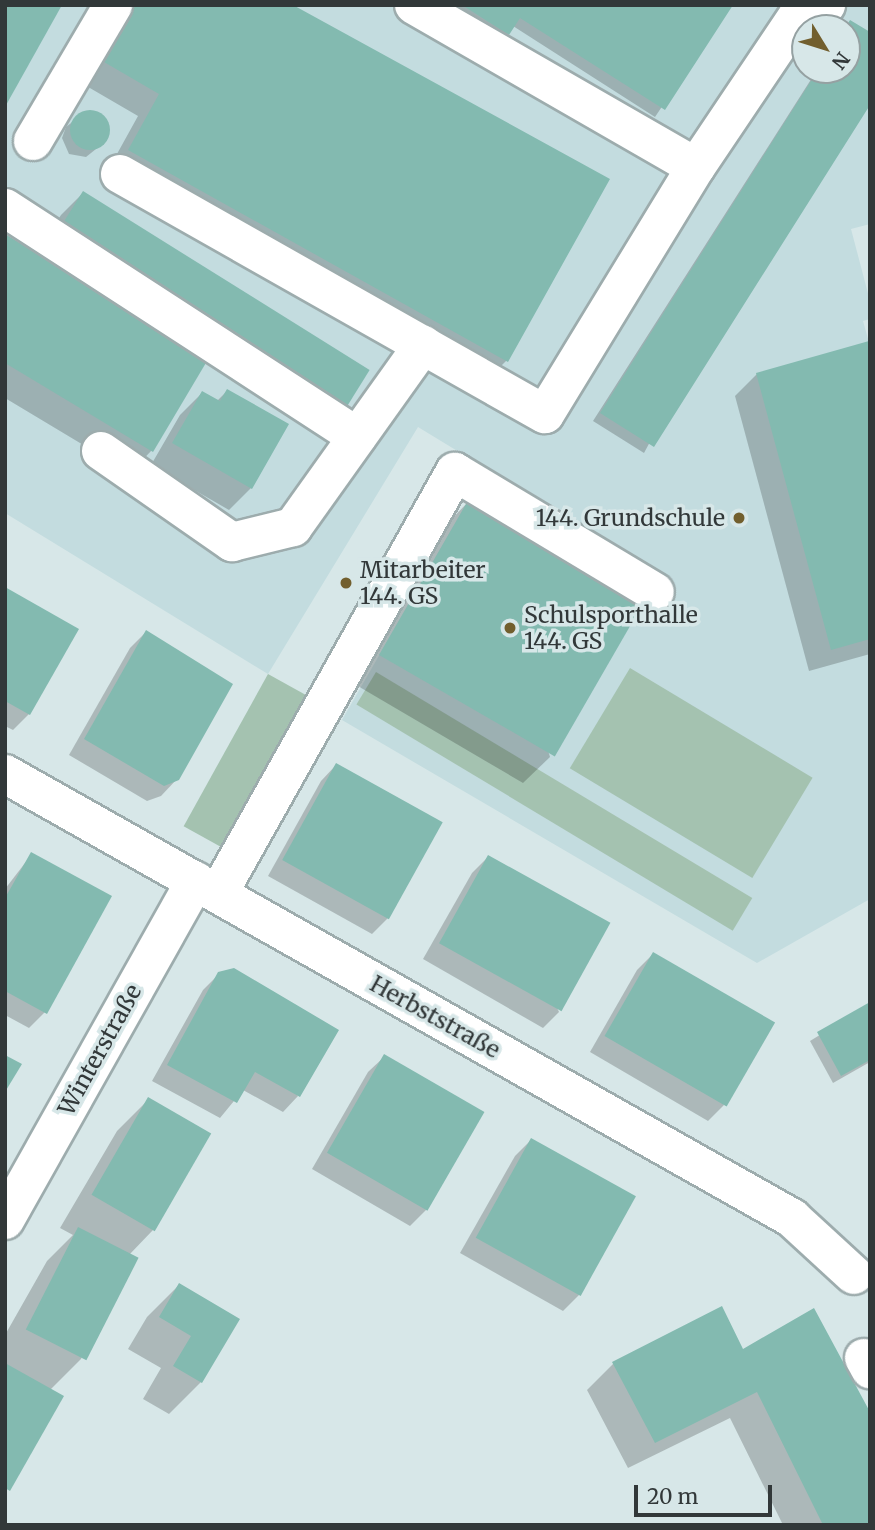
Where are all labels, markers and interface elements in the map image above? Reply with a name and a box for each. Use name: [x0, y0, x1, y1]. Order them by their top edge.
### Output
north arrow: [791, 14, 861, 84]
text: N: [827, 47, 855, 74]
place label: 144. Grundschule: [536, 504, 725, 532]
marker: 144. Grundschule: [731, 510, 747, 526]
place label: Mitarbeiter 144. GS: [360, 556, 486, 610]
marker: Mitarbeiter 144. GS: [338, 575, 354, 591]
place label: Schulsporthalle 144. GS: [524, 601, 698, 655]
marker: Schulsporthalle 144. GS: [502, 620, 518, 636]
street label: Herbststraße: [365, 970, 505, 1064]
street label: Winterstraße: [53, 980, 147, 1120]
scale bar: [637, 1470, 775, 1514]
text: 20 m: [647, 1483, 698, 1510]

